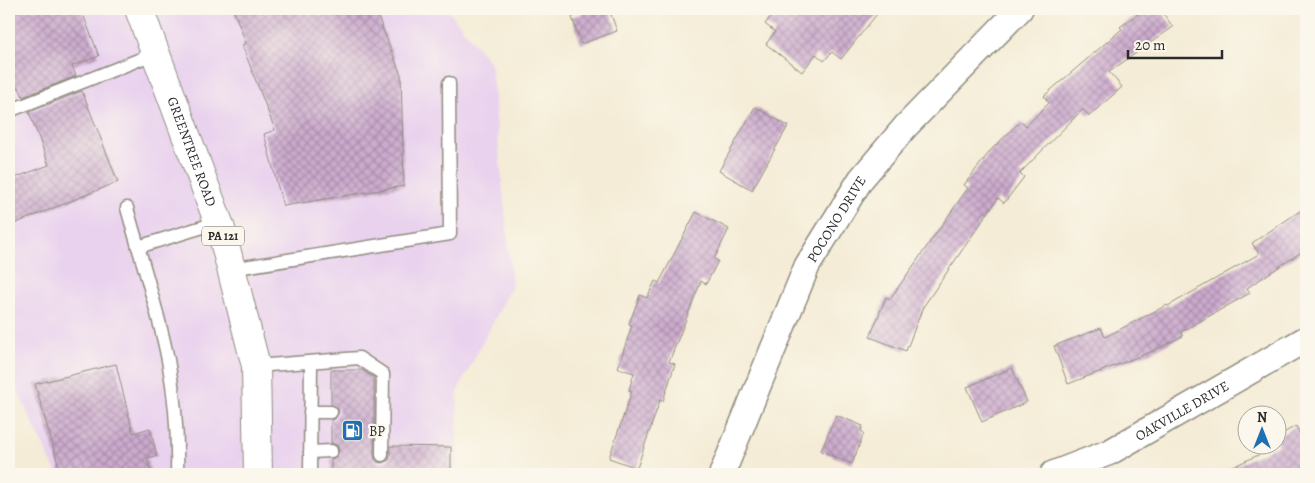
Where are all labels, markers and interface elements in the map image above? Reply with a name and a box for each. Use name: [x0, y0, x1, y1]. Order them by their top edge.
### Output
scale bar: [1128, 28, 1221, 60]
text: 20 m: [1135, 35, 1166, 55]
street label: GREENTREE ROAD: [162, 94, 221, 209]
street label: POCONO DRIVE: [803, 172, 871, 266]
road number: PA 121: [202, 227, 244, 246]
street label: OAKVILLE DRIVE: [1132, 377, 1232, 446]
north arrow: [1238, 406, 1288, 456]
text: N: [1257, 408, 1267, 427]
fuel station icon: BP: [341, 419, 365, 443]
place label: BP: [369, 422, 385, 441]

